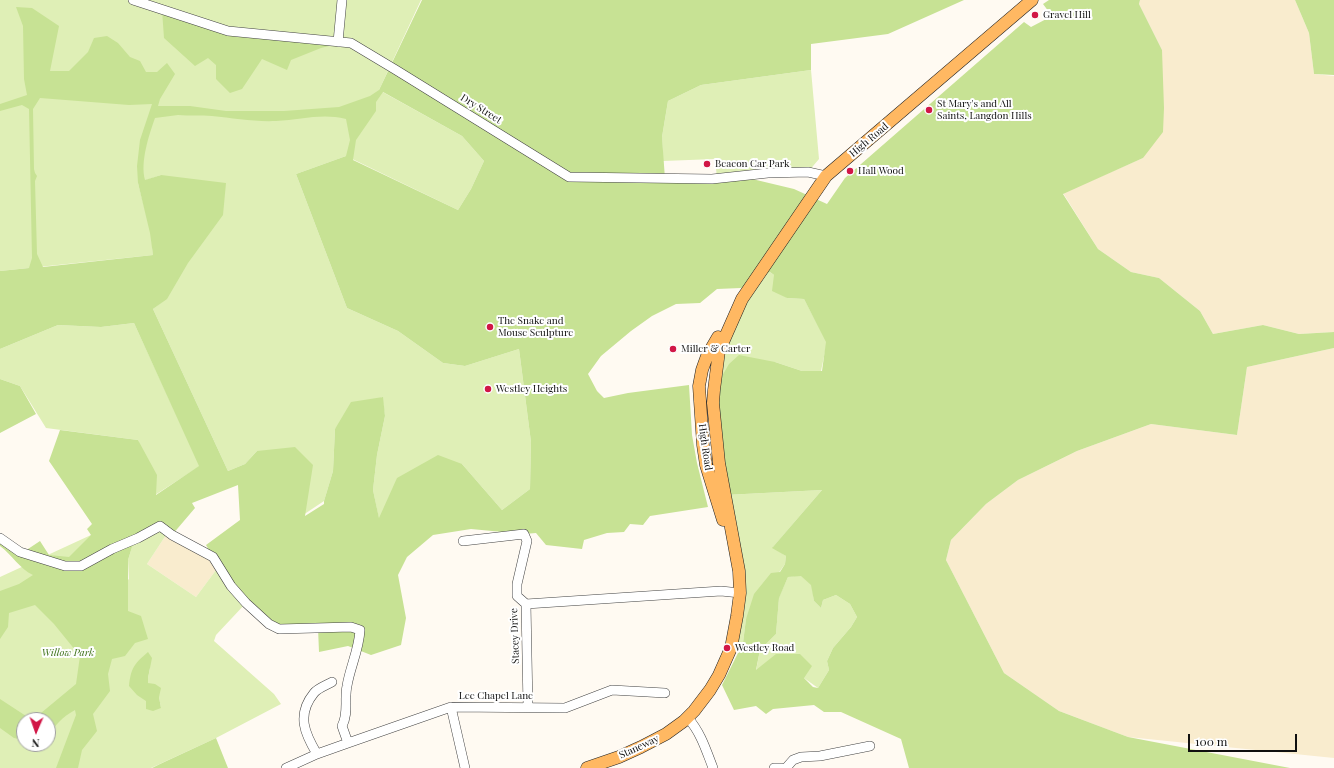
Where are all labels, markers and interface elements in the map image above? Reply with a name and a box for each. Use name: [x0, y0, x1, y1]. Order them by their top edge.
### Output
place label: Gravel Hill: [1043, 9, 1091, 21]
marker: Gravel Hill: [1030, 10, 1040, 20]
street label: Dry Street: [458, 92, 504, 126]
place label: St Mary's and All Saints, Langdon Hills: [937, 98, 1032, 122]
marker: St Mary's and All Saints, Langdon Hills: [924, 105, 934, 115]
street label: High Road: [847, 120, 891, 160]
place label: Beacon Car Park: [715, 158, 789, 170]
marker: Beacon Car Park: [702, 159, 712, 169]
place label: Hall Wood: [858, 165, 904, 177]
marker: Hall Wood: [845, 166, 855, 176]
place label: The Snake and Mouse Sculpture: [498, 315, 573, 338]
marker: The Snake and Mouse Sculpture: [485, 322, 495, 332]
place label: Miller & Carter: [681, 343, 750, 355]
marker: Miller & Carter: [668, 344, 678, 354]
place label: Westley Heights: [496, 383, 567, 395]
marker: Westley Heights: [483, 384, 493, 394]
street label: High Road: [696, 423, 714, 471]
street label: Stacey Drive: [508, 608, 522, 664]
place label: Westley Road: [735, 642, 794, 654]
marker: Westley Road: [722, 643, 732, 653]
park label: Willow Park: [42, 647, 94, 659]
street label: Lee Chapel Lane: [459, 690, 533, 702]
north arrow: [16, 712, 56, 752]
scale bar: [1190, 726, 1299, 752]
street label: Staneway: [617, 733, 661, 761]
text: 100 m: [1195, 733, 1227, 749]
text: N: [31, 736, 40, 751]

